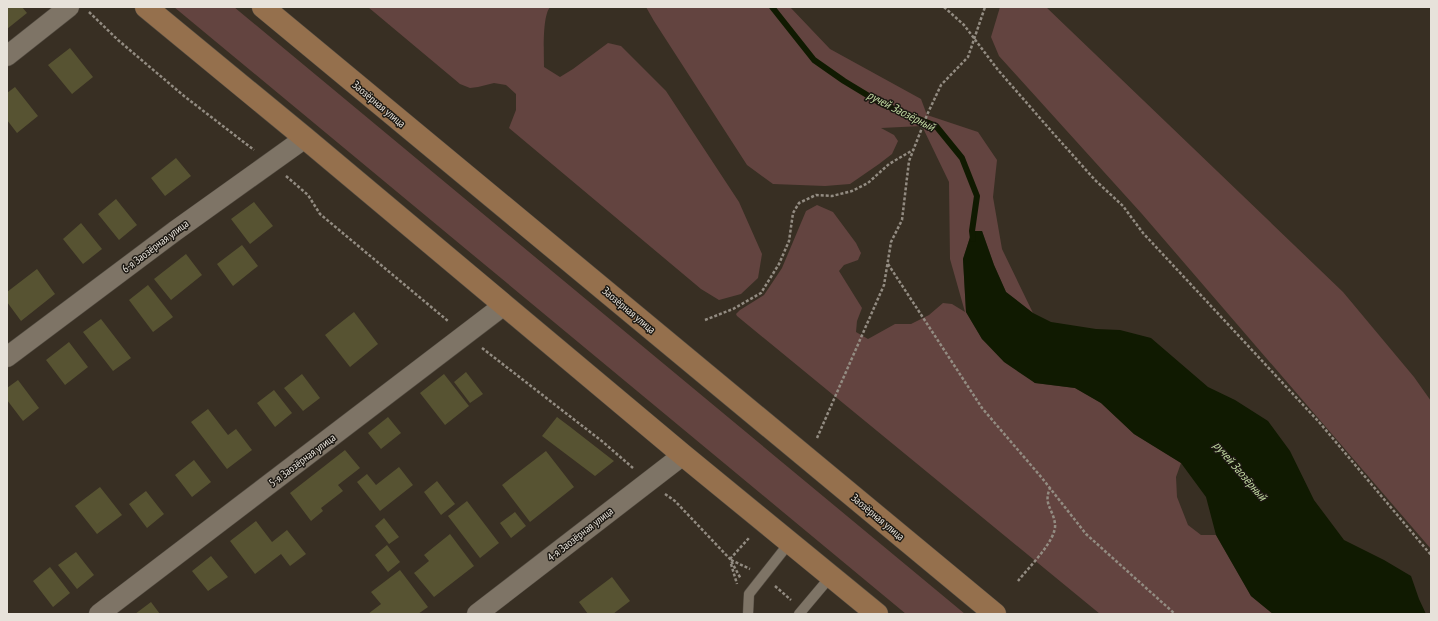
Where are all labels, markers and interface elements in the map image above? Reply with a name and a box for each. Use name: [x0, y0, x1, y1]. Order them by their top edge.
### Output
street label: Заозёрная улица: [349, 78, 409, 130]
water label: ручей Заозёрный: [865, 87, 939, 135]
street label: 6-я Заозёрная улица: [119, 216, 191, 276]
street label: Заозёрная улица: [599, 284, 659, 336]
street label: 5-я Заозёрная улица: [266, 430, 338, 490]
water label: ручей Заозёрный: [1211, 438, 1271, 505]
street label: Заозёрная улица: [848, 491, 908, 543]
street label: 4-я Заозёрная улица: [544, 504, 616, 564]

